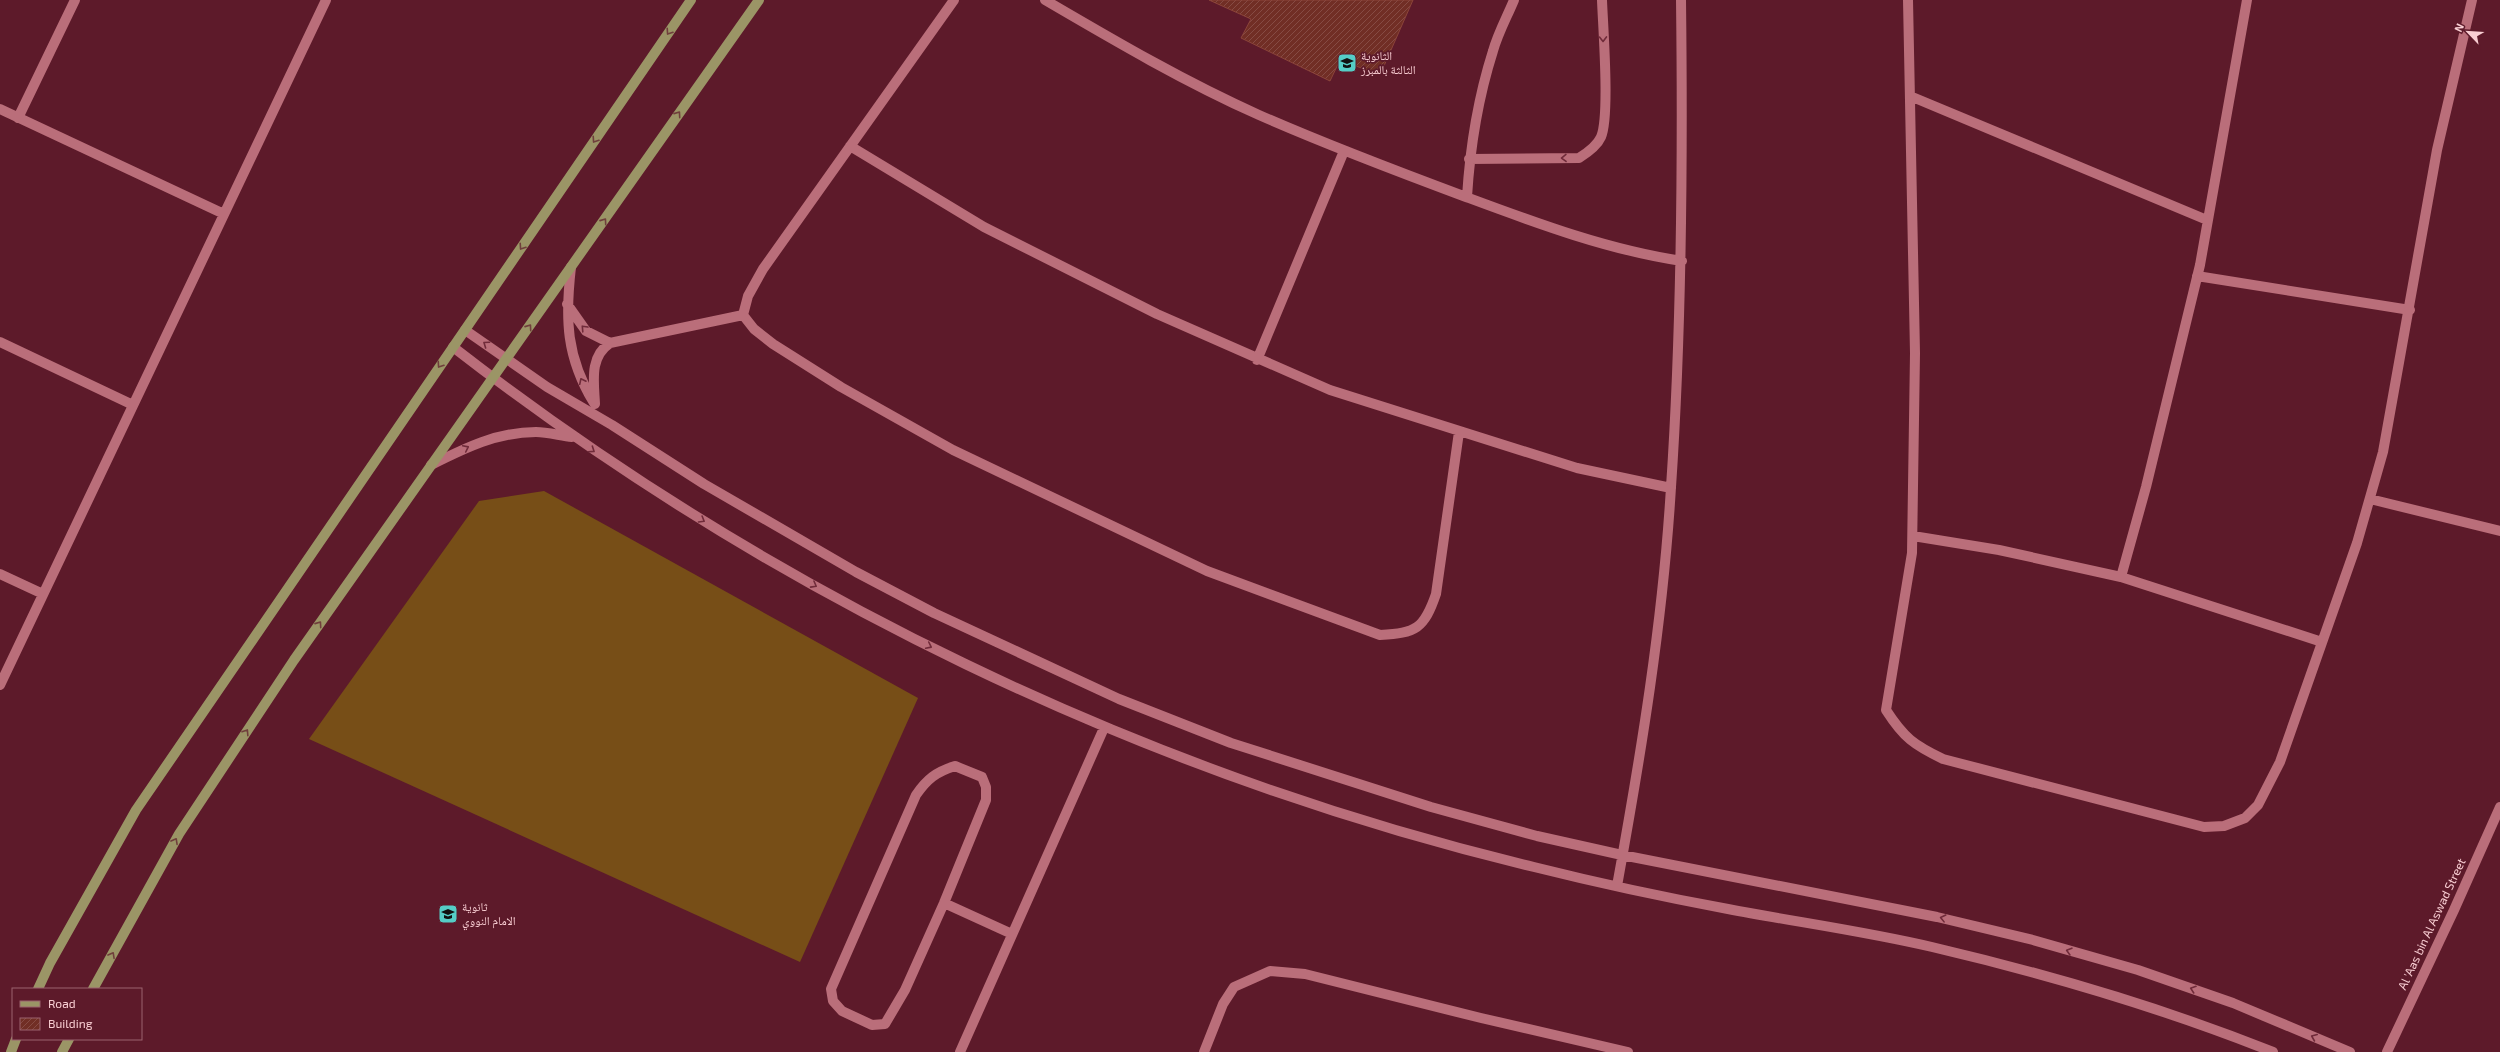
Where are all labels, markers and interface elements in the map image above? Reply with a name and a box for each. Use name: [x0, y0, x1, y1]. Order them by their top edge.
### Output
north arrow: [2448, 12, 2488, 52]
text: N: [2451, 21, 2466, 34]
one-way arrow: [666, 28, 674, 35]
one-way arrow: [1599, 36, 1607, 42]
place label: الثانوية الثالثة بالمبرز: [1360, 48, 1416, 77]
school or university icon: الثانوية الثالثة بالمبرز: [1336, 52, 1358, 74]
one-way arrow: [673, 112, 680, 119]
one-way arrow: [593, 135, 600, 142]
one-way arrow: [1561, 154, 1567, 162]
one-way arrow: [599, 218, 606, 225]
one-way arrow: [519, 243, 527, 250]
one-way arrow: [524, 324, 532, 331]
one-way arrow: [582, 325, 589, 333]
one-way arrow: [483, 342, 490, 349]
one-way arrow: [438, 361, 445, 368]
one-way arrow: [579, 378, 587, 385]
one-way arrow: [462, 445, 469, 452]
one-way arrow: [588, 445, 595, 452]
one-way arrow: [698, 516, 705, 523]
one-way arrow: [810, 580, 817, 588]
one-way arrow: [314, 622, 321, 629]
one-way arrow: [925, 641, 932, 649]
one-way arrow: [241, 729, 249, 736]
one-way arrow: [171, 838, 178, 845]
street label: Al 'Aas bin Al Aswad Street: [2394, 855, 2468, 991]
place label: ثانوية الامام النووي: [462, 899, 516, 931]
school or university icon: ثانوية الامام النووي: [437, 903, 459, 925]
one-way arrow: [1940, 915, 1947, 923]
one-way arrow: [2066, 947, 2073, 956]
one-way arrow: [108, 952, 115, 959]
one-way arrow: [2190, 985, 2197, 994]
legend: [12, 988, 142, 1040]
text: Road: [48, 996, 76, 1010]
text: Building: [48, 1016, 93, 1030]
one-way arrow: [2311, 1033, 2318, 1041]

